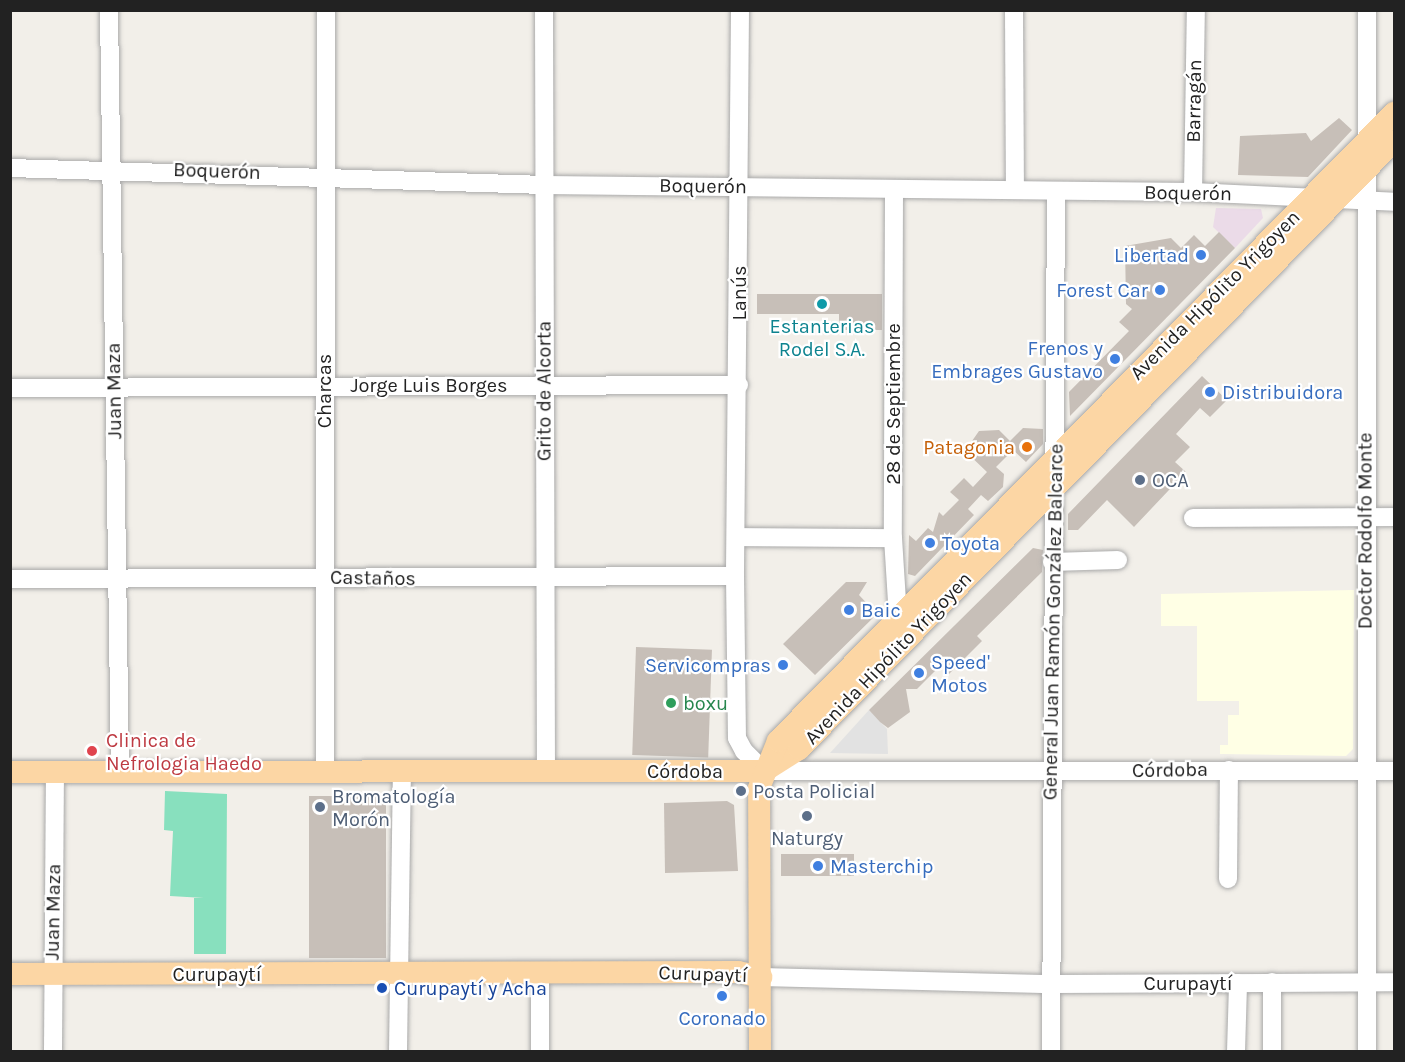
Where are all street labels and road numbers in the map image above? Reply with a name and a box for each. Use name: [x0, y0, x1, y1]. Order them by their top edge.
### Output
street label: Barragán: [1181, 59, 1207, 143]
street label: Boquerón: [173, 157, 261, 185]
street label: Boquerón: [659, 173, 747, 199]
street label: Boquerón: [1144, 180, 1232, 206]
street label: Avenida Hipólito Yrigoyen: [1125, 205, 1305, 385]
street label: Lanús: [727, 265, 751, 321]
street label: Grito de Alcorta: [532, 321, 556, 461]
street label: 28 de Septiembre: [881, 323, 905, 485]
street label: Juan Maza: [101, 343, 127, 439]
street label: Charcas: [312, 354, 336, 428]
street label: Jorge Luis Borges: [350, 373, 508, 397]
street label: Doctor Rodolfo Monte: [1353, 433, 1377, 629]
street label: General Juan Ramón González Balcarce: [1038, 444, 1068, 800]
street label: Castaños: [330, 565, 416, 591]
street label: Avenida Hipólito Yrigoyen: [799, 567, 977, 749]
street label: Córdoba: [1132, 757, 1208, 783]
street label: Córdoba: [647, 759, 723, 783]
street label: Juan Maza: [40, 864, 66, 960]
street label: Curupaytí: [658, 960, 748, 988]
street label: Curupaytí: [172, 962, 262, 986]
street label: Curupaytí: [1143, 971, 1233, 995]

